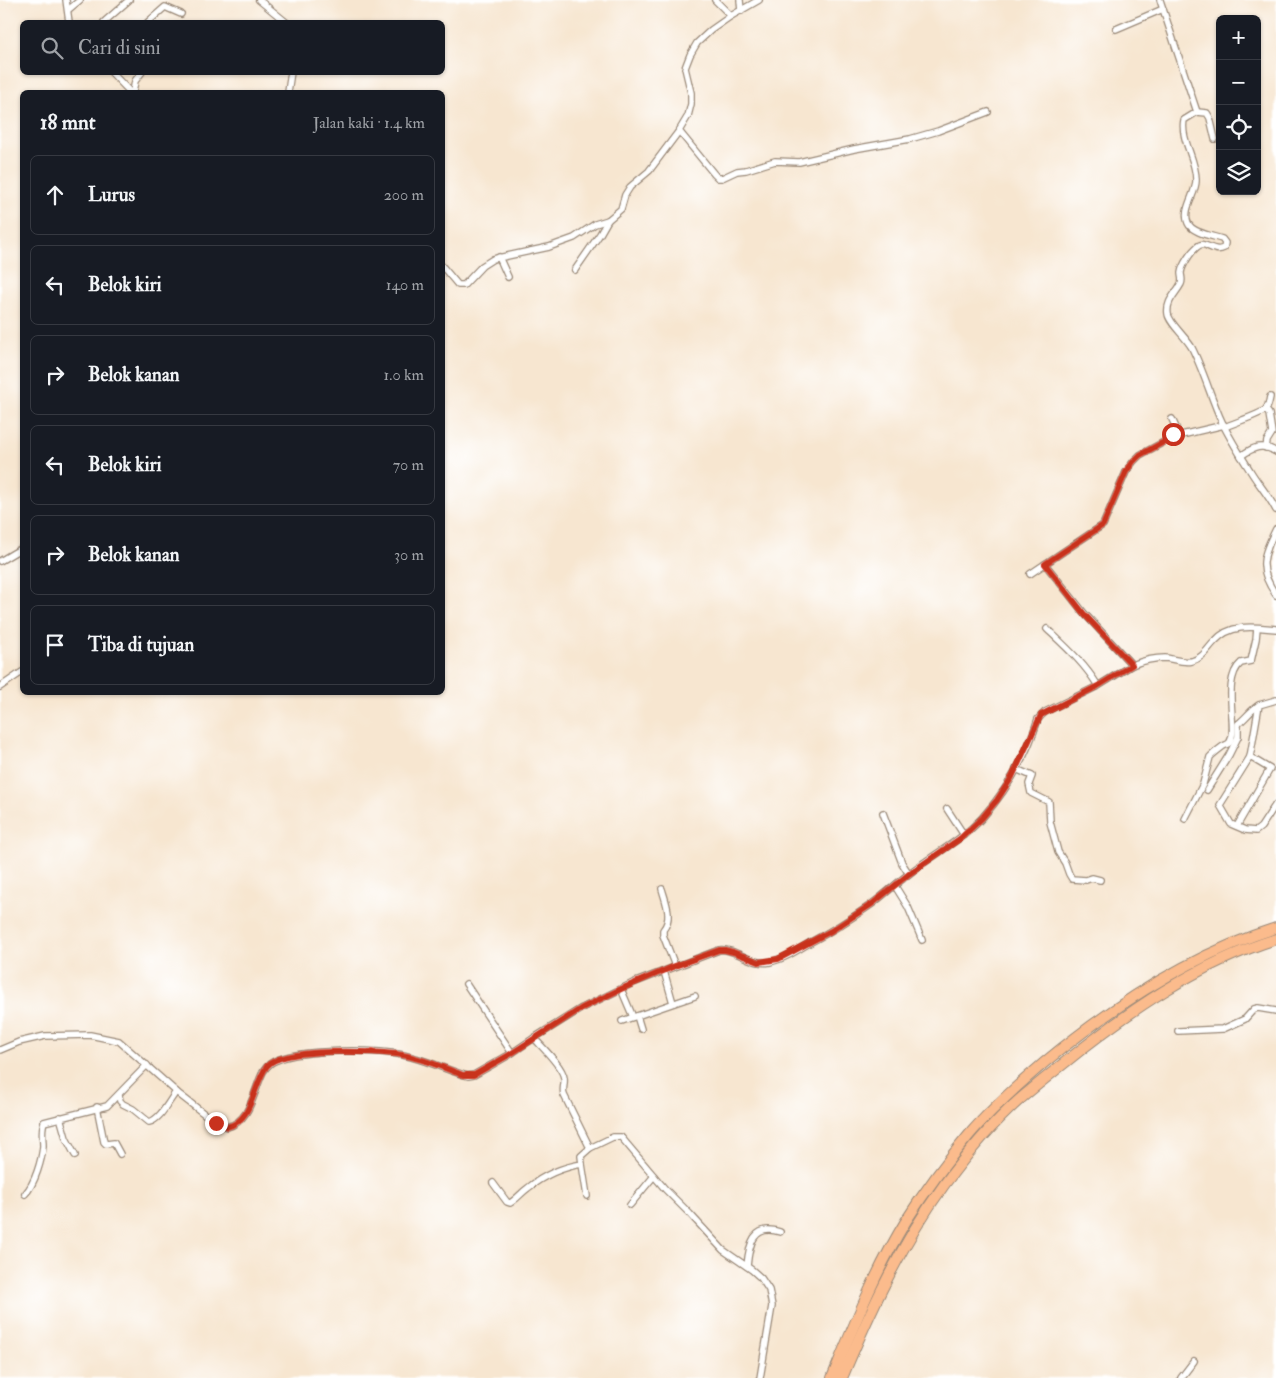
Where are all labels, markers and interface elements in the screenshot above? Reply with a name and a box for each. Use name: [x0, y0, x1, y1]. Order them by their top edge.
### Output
map controls: [1216, 15, 1261, 195]
button: +: [1216, 15, 1261, 60]
search box: [20, 20, 445, 75]
icon: search: [38, 34, 66, 62]
text: Cari di sini: [78, 36, 161, 60]
button: −: [1216, 60, 1261, 105]
button: locate: [1216, 105, 1261, 150]
text: 18 mnt: [40, 109, 96, 136]
text: Jalan kaki · 1.4 km: [313, 113, 425, 133]
button: layers: [1216, 150, 1261, 195]
icon: ahead: [41, 181, 69, 209]
text: Lurus: [88, 183, 135, 207]
text: 200 m: [384, 185, 424, 205]
icon: left: [41, 271, 69, 299]
text: Belok kiri: [88, 273, 162, 297]
text: 140 m: [386, 275, 424, 295]
icon: right: [41, 361, 69, 389]
text: Belok kanan: [88, 363, 179, 387]
text: 1.0 km: [384, 365, 424, 385]
route start: [1162, 423, 1185, 446]
icon: left: [41, 451, 69, 479]
text: Belok kiri: [88, 453, 162, 477]
text: 70 m: [393, 455, 424, 475]
icon: right: [41, 541, 69, 569]
text: Belok kanan: [88, 543, 179, 567]
text: 30 m: [394, 545, 424, 565]
icon: arrive: [41, 631, 69, 659]
text: Tiba di tujuan: [88, 633, 194, 657]
route end: [205, 1112, 228, 1135]

